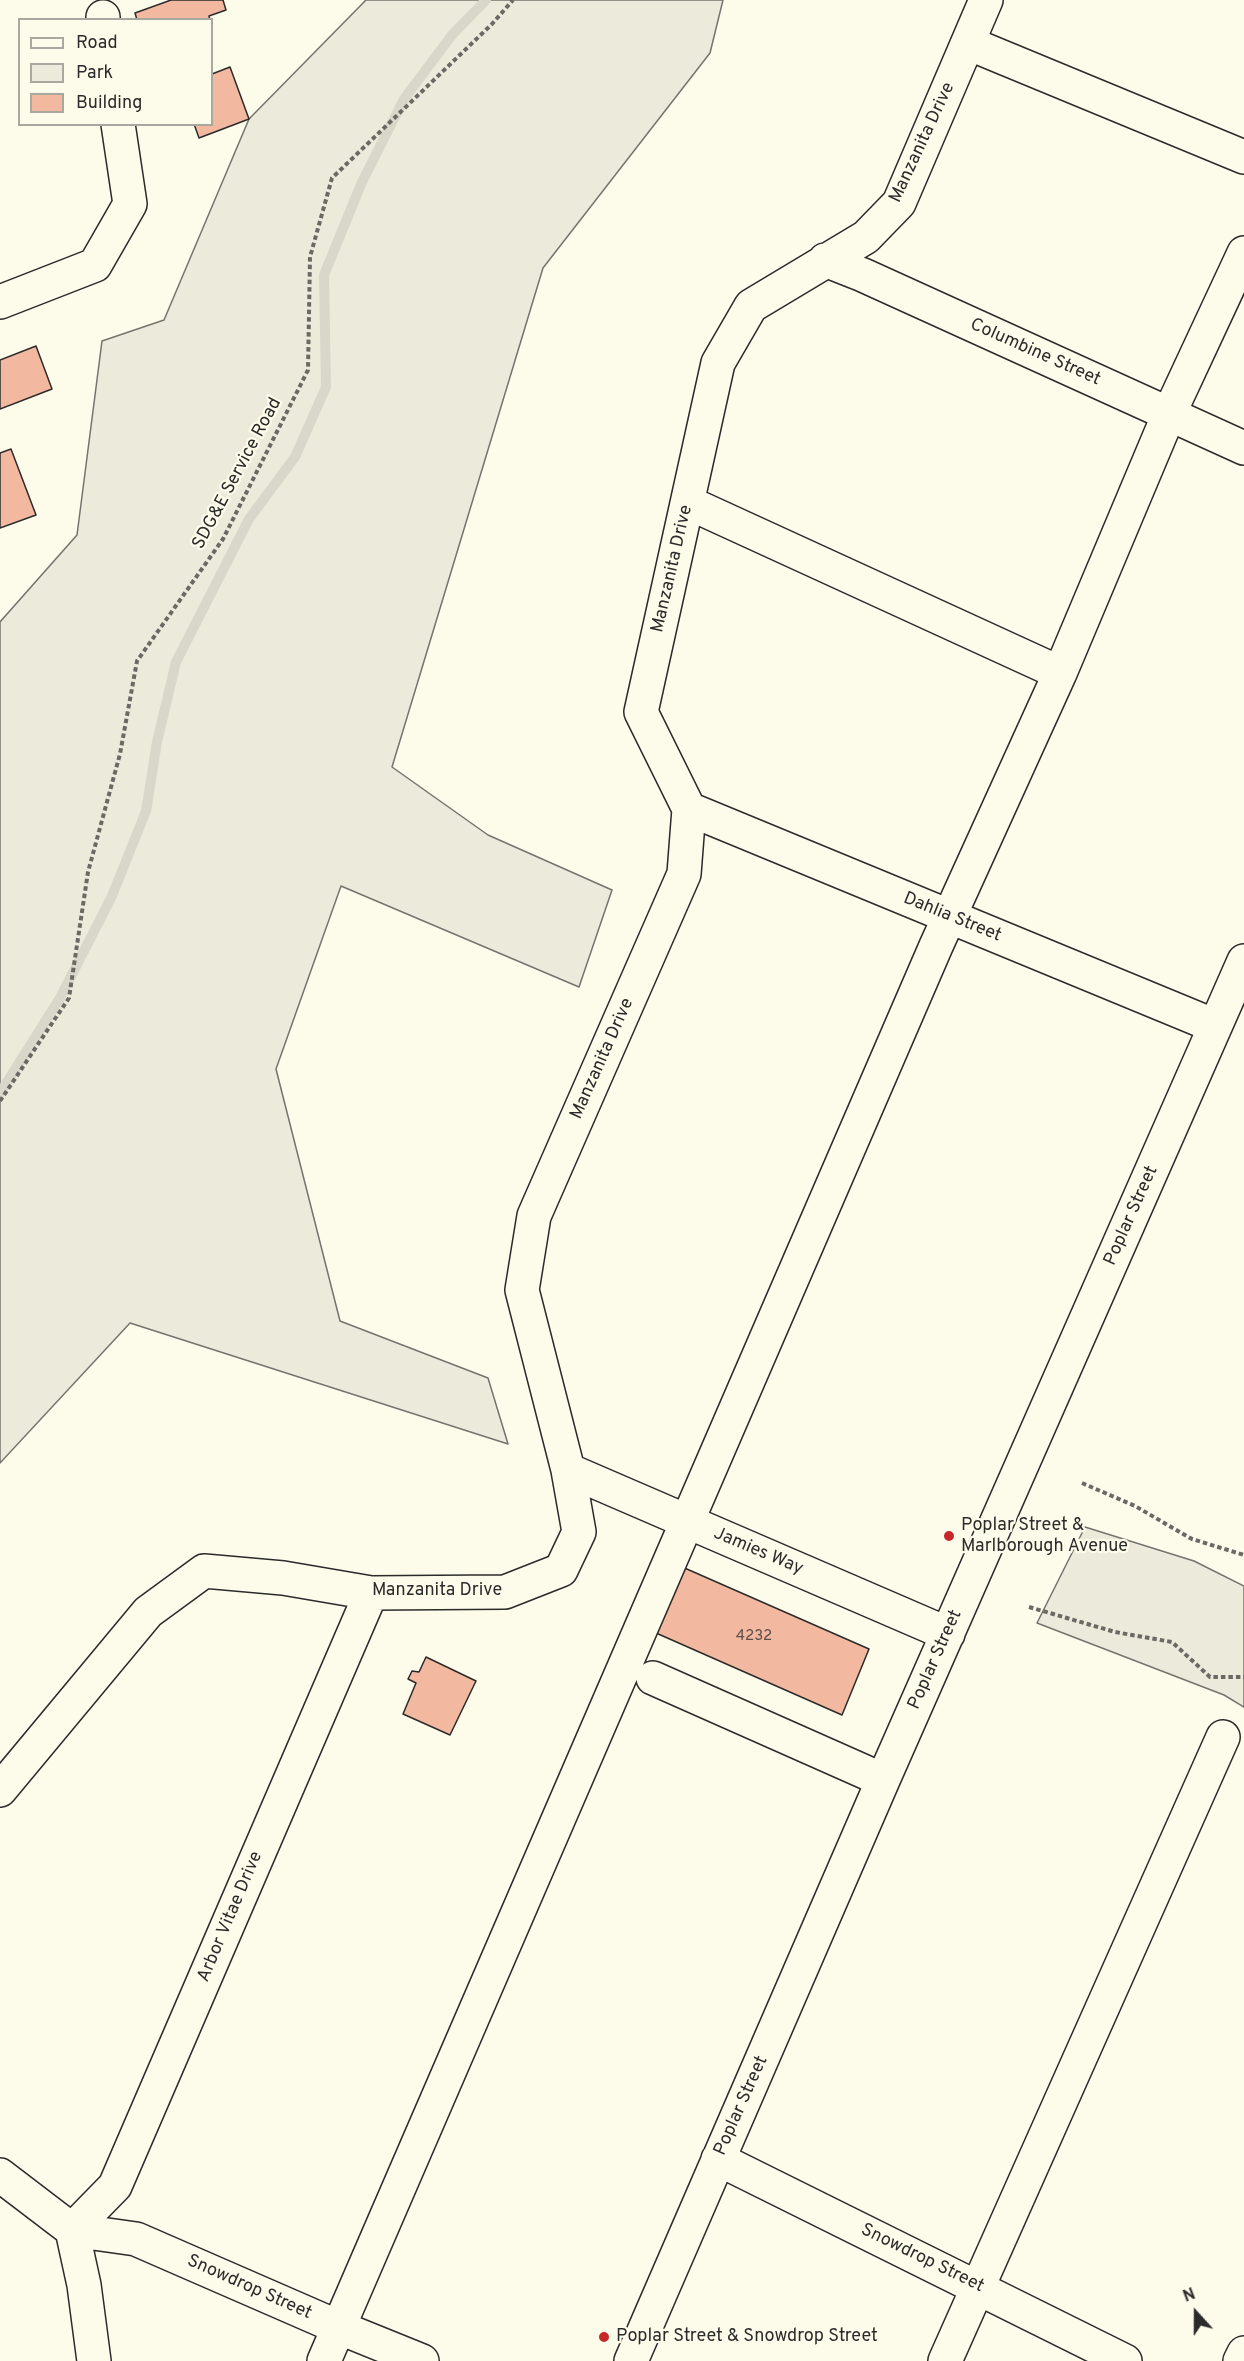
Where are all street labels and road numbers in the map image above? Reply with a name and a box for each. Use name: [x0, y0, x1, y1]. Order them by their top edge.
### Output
street label: Manzanita Drive: [886, 79, 960, 207]
street label: Columbine Street: [966, 315, 1104, 391]
street label: SDG&E Service Road: [189, 394, 287, 554]
street label: Manzanita Drive: [648, 503, 698, 635]
street label: Dahlia Street: [900, 888, 1004, 948]
street label: Manzanita Drive: [567, 995, 639, 1123]
street label: Poplar Street: [1100, 1163, 1164, 1269]
street label: Jamies Way: [710, 1523, 806, 1581]
street label: Manzanita Drive: [372, 1580, 502, 1602]
street label: Poplar Street: [904, 1607, 968, 1713]
street label: Arbor Vitae Drive: [194, 1848, 268, 1986]
street label: Poplar Street: [710, 2053, 774, 2159]
street label: Snowdrop Street: [857, 2220, 987, 2298]
street label: Snowdrop Street: [183, 2251, 315, 2325]

